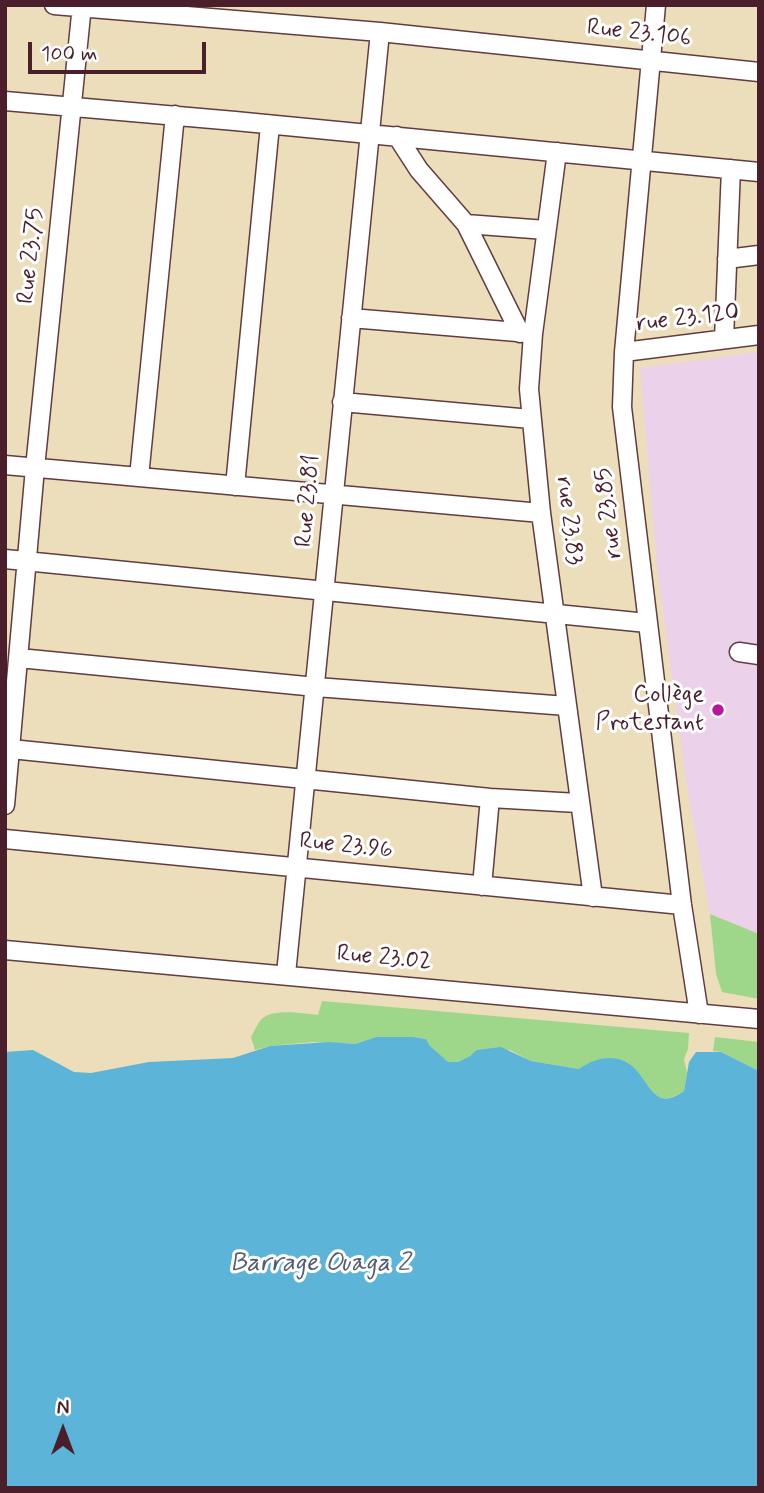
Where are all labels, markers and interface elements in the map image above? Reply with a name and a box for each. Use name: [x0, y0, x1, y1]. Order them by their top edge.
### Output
street label: Rue 23.106: [585, 14, 693, 54]
scale bar: [32, 28, 210, 72]
text: 100 m: [41, 40, 97, 68]
street label: Rue 23.75: [13, 207, 51, 305]
street label: rue 23.120: [635, 298, 741, 340]
street label: Rue 23.81: [291, 453, 327, 549]
street label: rue 23.85: [590, 466, 630, 560]
street label: rue 23.83: [548, 475, 588, 567]
place label: Collège Protestant: [596, 682, 704, 738]
marker: Collège Protestant: [710, 702, 726, 718]
street label: Rue 23.96: [298, 828, 394, 866]
street label: Rue 23.02: [335, 941, 433, 977]
water label: Barrage Ouaga 2: [230, 1249, 410, 1281]
north arrow: [28, 1395, 98, 1465]
text: N: [57, 1396, 69, 1421]

